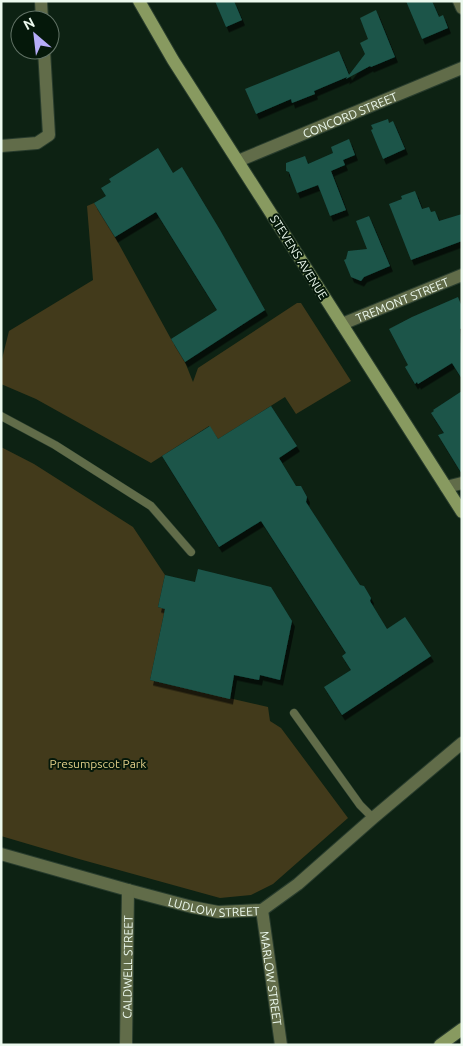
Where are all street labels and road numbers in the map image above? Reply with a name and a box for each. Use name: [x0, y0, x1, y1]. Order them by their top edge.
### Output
street label: CONCORD STREET: [301, 89, 399, 140]
street label: STEVENS AVENUE: [268, 213, 330, 302]
street label: TREMONT STREET: [354, 275, 451, 324]
street label: LUDLOW STREET: [167, 894, 260, 919]
street label: CALDWELL STREET: [120, 915, 134, 1019]
street label: MARLOW STREET: [259, 930, 285, 1027]

